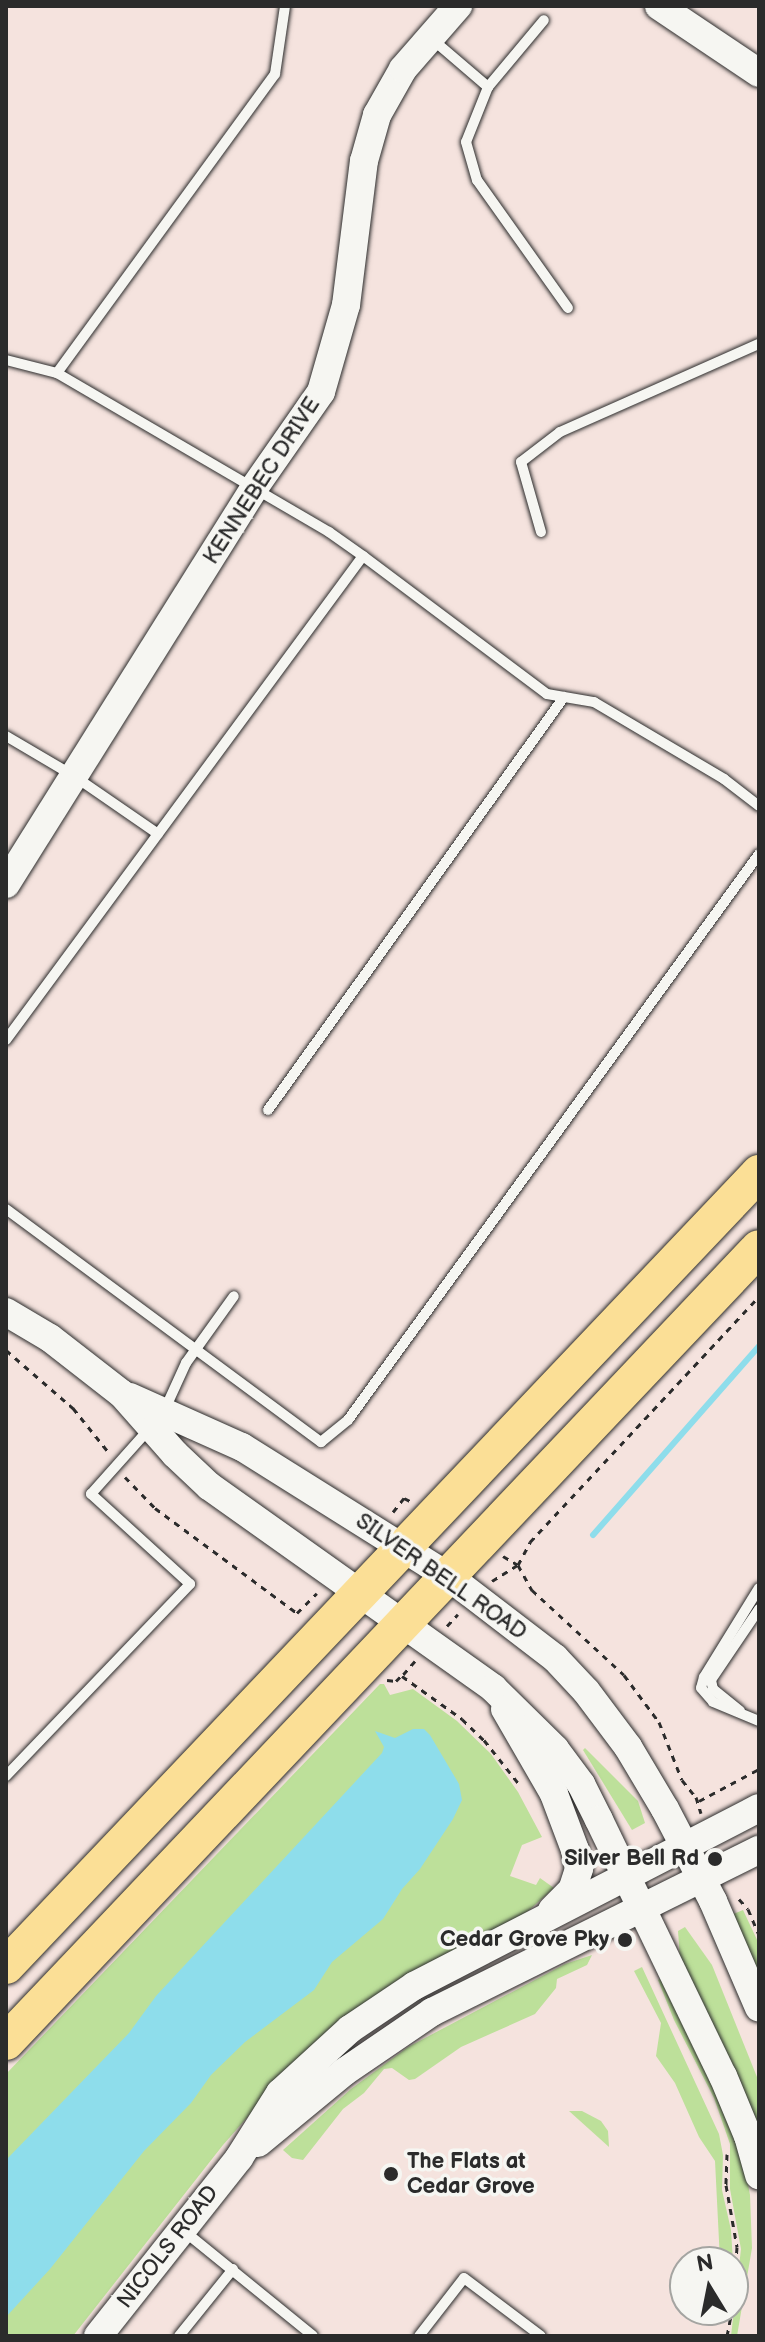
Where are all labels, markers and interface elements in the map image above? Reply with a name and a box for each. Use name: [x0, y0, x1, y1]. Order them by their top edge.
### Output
street label: KENNEBEC DRIVE: [198, 393, 326, 569]
street label: SILVER BELL ROAD: [350, 1508, 532, 1646]
place label: Silver Bell Rd: [564, 1846, 699, 1872]
marker: Silver Bell Rd: [706, 1850, 724, 1868]
place label: Cedar Grove Pky: [440, 1927, 609, 1953]
marker: Cedar Grove Pky: [616, 1931, 634, 1949]
place label: The Flats at Cedar Grove: [407, 2148, 535, 2200]
marker: The Flats at Cedar Grove: [382, 2165, 400, 2183]
street label: NICOLS ROAD: [112, 2180, 224, 2314]
north arrow: [669, 2246, 749, 2326]
text: N: [695, 2249, 716, 2279]

